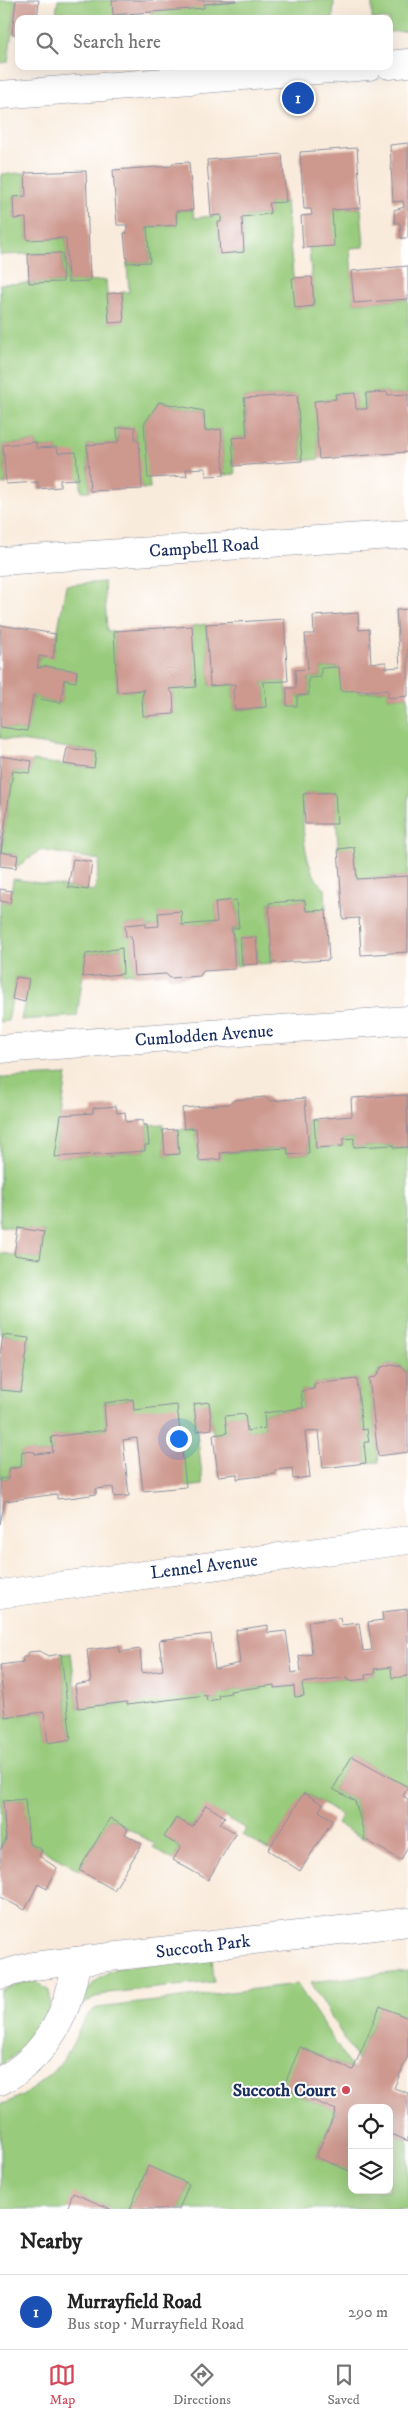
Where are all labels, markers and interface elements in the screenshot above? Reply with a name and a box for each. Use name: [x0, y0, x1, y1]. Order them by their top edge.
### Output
search box: [15, 15, 393, 70]
icon: search: [33, 29, 61, 57]
text: Search here: [73, 31, 161, 54]
pin: 1: [282, 79, 314, 117]
street label: Campbell Road: [148, 533, 260, 563]
street label: Cumlodden Avenue: [134, 1020, 274, 1052]
your location: [166, 1426, 192, 1452]
street label: Lennel Avenue: [149, 1550, 259, 1584]
street label: Succoth Park: [155, 1930, 252, 1964]
place label: Succoth Court: [233, 2080, 336, 2102]
marker: Succoth Court: [340, 2084, 352, 2096]
map controls: [348, 2104, 393, 2194]
button: locate: [348, 2104, 393, 2149]
button: layers: [348, 2149, 393, 2194]
text: Nearby: [20, 2229, 82, 2255]
text: Murrayfield Road: [67, 2291, 202, 2314]
text: 1: [33, 2302, 39, 2322]
text: 290 m: [348, 2302, 388, 2322]
text: Bus stop · Murrayfield Road: [67, 2314, 244, 2334]
tab: Map: [48, 2361, 76, 2409]
tab: Directions: [173, 2361, 231, 2409]
tab: Saved: [328, 2361, 360, 2409]

